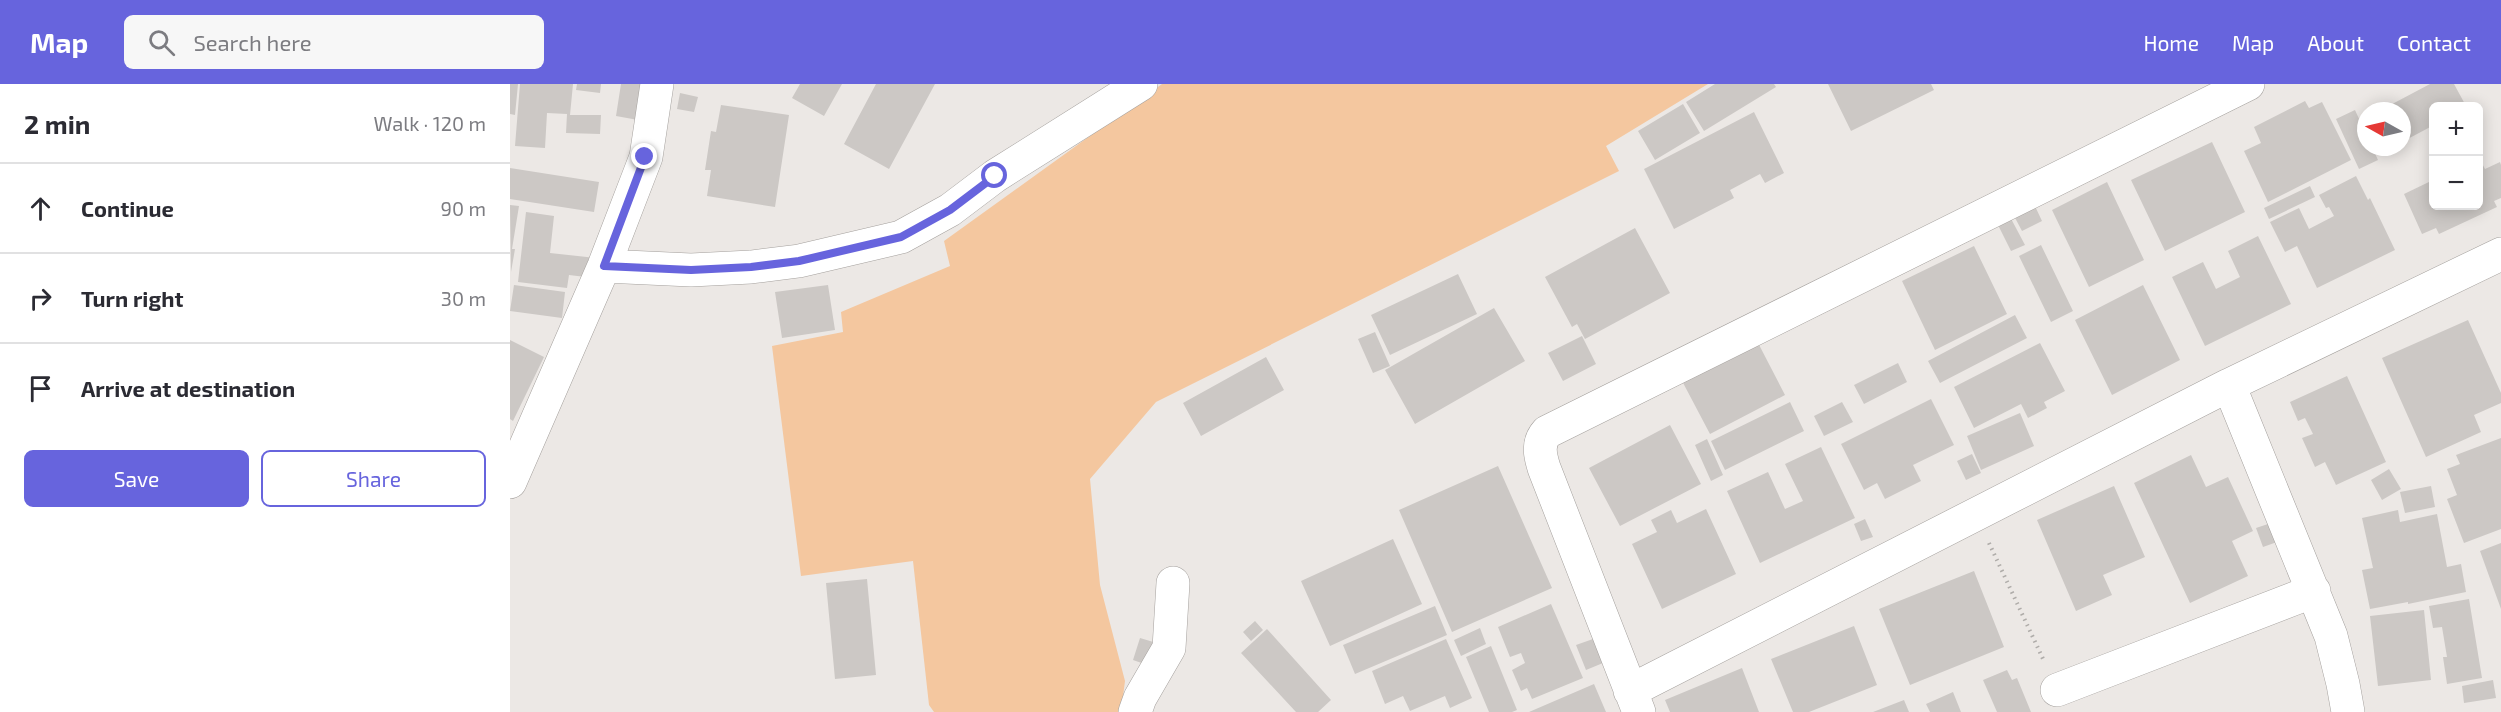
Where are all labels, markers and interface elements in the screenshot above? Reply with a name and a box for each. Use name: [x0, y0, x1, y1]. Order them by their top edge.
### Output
search box: [124, 15, 544, 69]
text: Map: [30, 25, 88, 59]
icon: search: [145, 26, 178, 59]
text: Search here: [193, 29, 312, 55]
text: Home: [2143, 30, 2199, 55]
text: Map: [2232, 30, 2274, 55]
text: About: [2307, 30, 2364, 55]
text: Contact: [2397, 30, 2471, 55]
north arrow: [2357, 102, 2411, 156]
map controls: [2429, 102, 2483, 210]
button: +: [2429, 102, 2483, 156]
text: 2 min: [24, 108, 90, 139]
text: Walk · 120 m: [374, 111, 486, 135]
route end: [631, 143, 657, 169]
button: −: [2429, 156, 2483, 210]
route start: [981, 162, 1007, 188]
icon: ahead: [24, 192, 57, 225]
text: Continue: [81, 195, 174, 221]
text: 90 m: [441, 196, 486, 220]
icon: right: [24, 282, 57, 315]
text: Turn right: [81, 285, 183, 311]
text: 30 m: [441, 286, 486, 310]
icon: arrive: [24, 372, 57, 405]
text: Arrive at destination: [81, 375, 295, 401]
button: Save: [24, 450, 249, 507]
button: Share: [261, 450, 486, 507]

